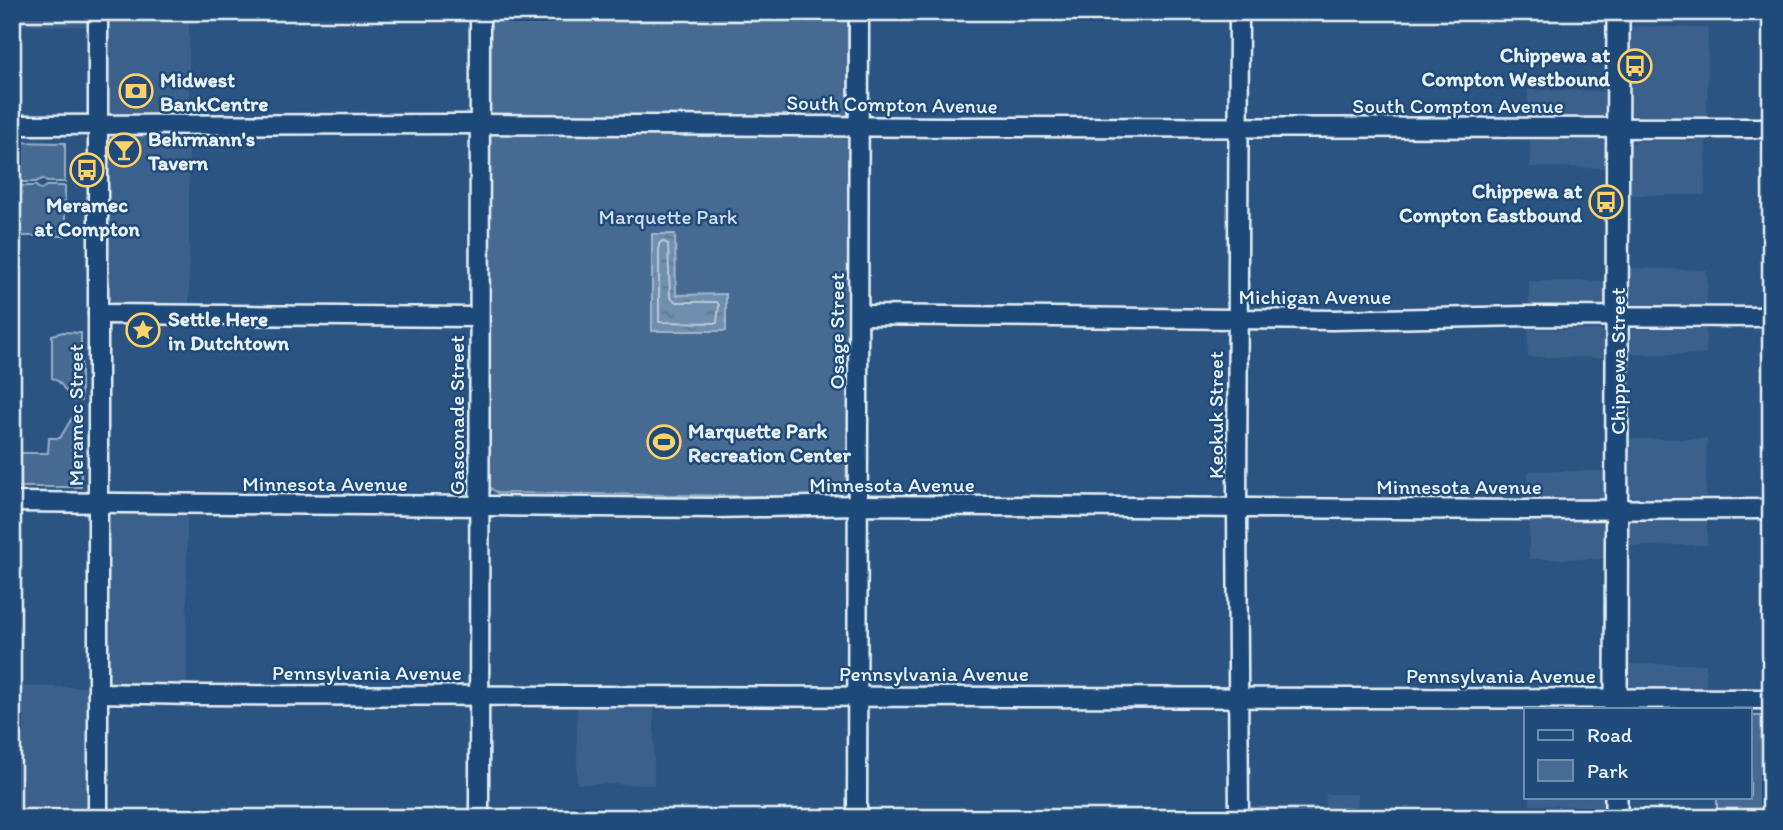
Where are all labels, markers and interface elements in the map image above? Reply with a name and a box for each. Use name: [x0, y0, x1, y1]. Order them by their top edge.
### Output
place label: Chippewa at Compton Westbound: [1422, 42, 1611, 92]
bus stop icon: Chippewa at Compton Westbound: [1616, 47, 1654, 85]
place label: Midwest BankCentre: [160, 67, 268, 116]
bank icon: Midwest BankCentre: [117, 72, 155, 110]
street label: South Compton Avenue: [786, 90, 998, 118]
street label: South Compton Avenue: [1352, 93, 1564, 118]
place label: Behrmann's Tavern: [147, 126, 255, 175]
bar icon: Behrmann's Tavern: [105, 131, 143, 169]
bus stop icon: Meramec at Compton: [68, 151, 106, 189]
place label: Chippewa at Compton Eastbound: [1399, 178, 1583, 228]
bus stop icon: Chippewa at Compton Eastbound: [1587, 183, 1625, 221]
place label: Meramec at Compton: [34, 192, 141, 242]
park label: Marquette Park: [598, 204, 738, 229]
street label: Osage Street: [824, 272, 849, 389]
street label: Michigan Avenue: [1239, 284, 1391, 309]
street label: Chippewa Street: [1605, 287, 1630, 435]
place label: Settle Here in Dutchtown: [168, 306, 289, 355]
place icon: Settle Here in Dutchtown: [124, 311, 162, 349]
street label: Gasconade Street: [444, 335, 469, 495]
street label: Meramec Street: [63, 344, 88, 486]
street label: Keokuk Street: [1203, 351, 1228, 479]
place label: Marquette Park Recreation Center: [688, 418, 851, 467]
sports icon: Marquette Park Recreation Center: [645, 423, 683, 461]
street label: Minnesota Avenue: [242, 471, 408, 496]
street label: Minnesota Avenue: [809, 472, 975, 497]
street label: Minnesota Avenue: [1376, 474, 1542, 499]
street label: Pennsylvania Avenue: [272, 660, 462, 685]
street label: Pennsylvania Avenue: [839, 661, 1029, 686]
street label: Pennsylvania Avenue: [1406, 663, 1596, 688]
legend: [1524, 708, 1752, 798]
text: Road: [1587, 722, 1633, 747]
text: Park: [1587, 758, 1629, 783]

